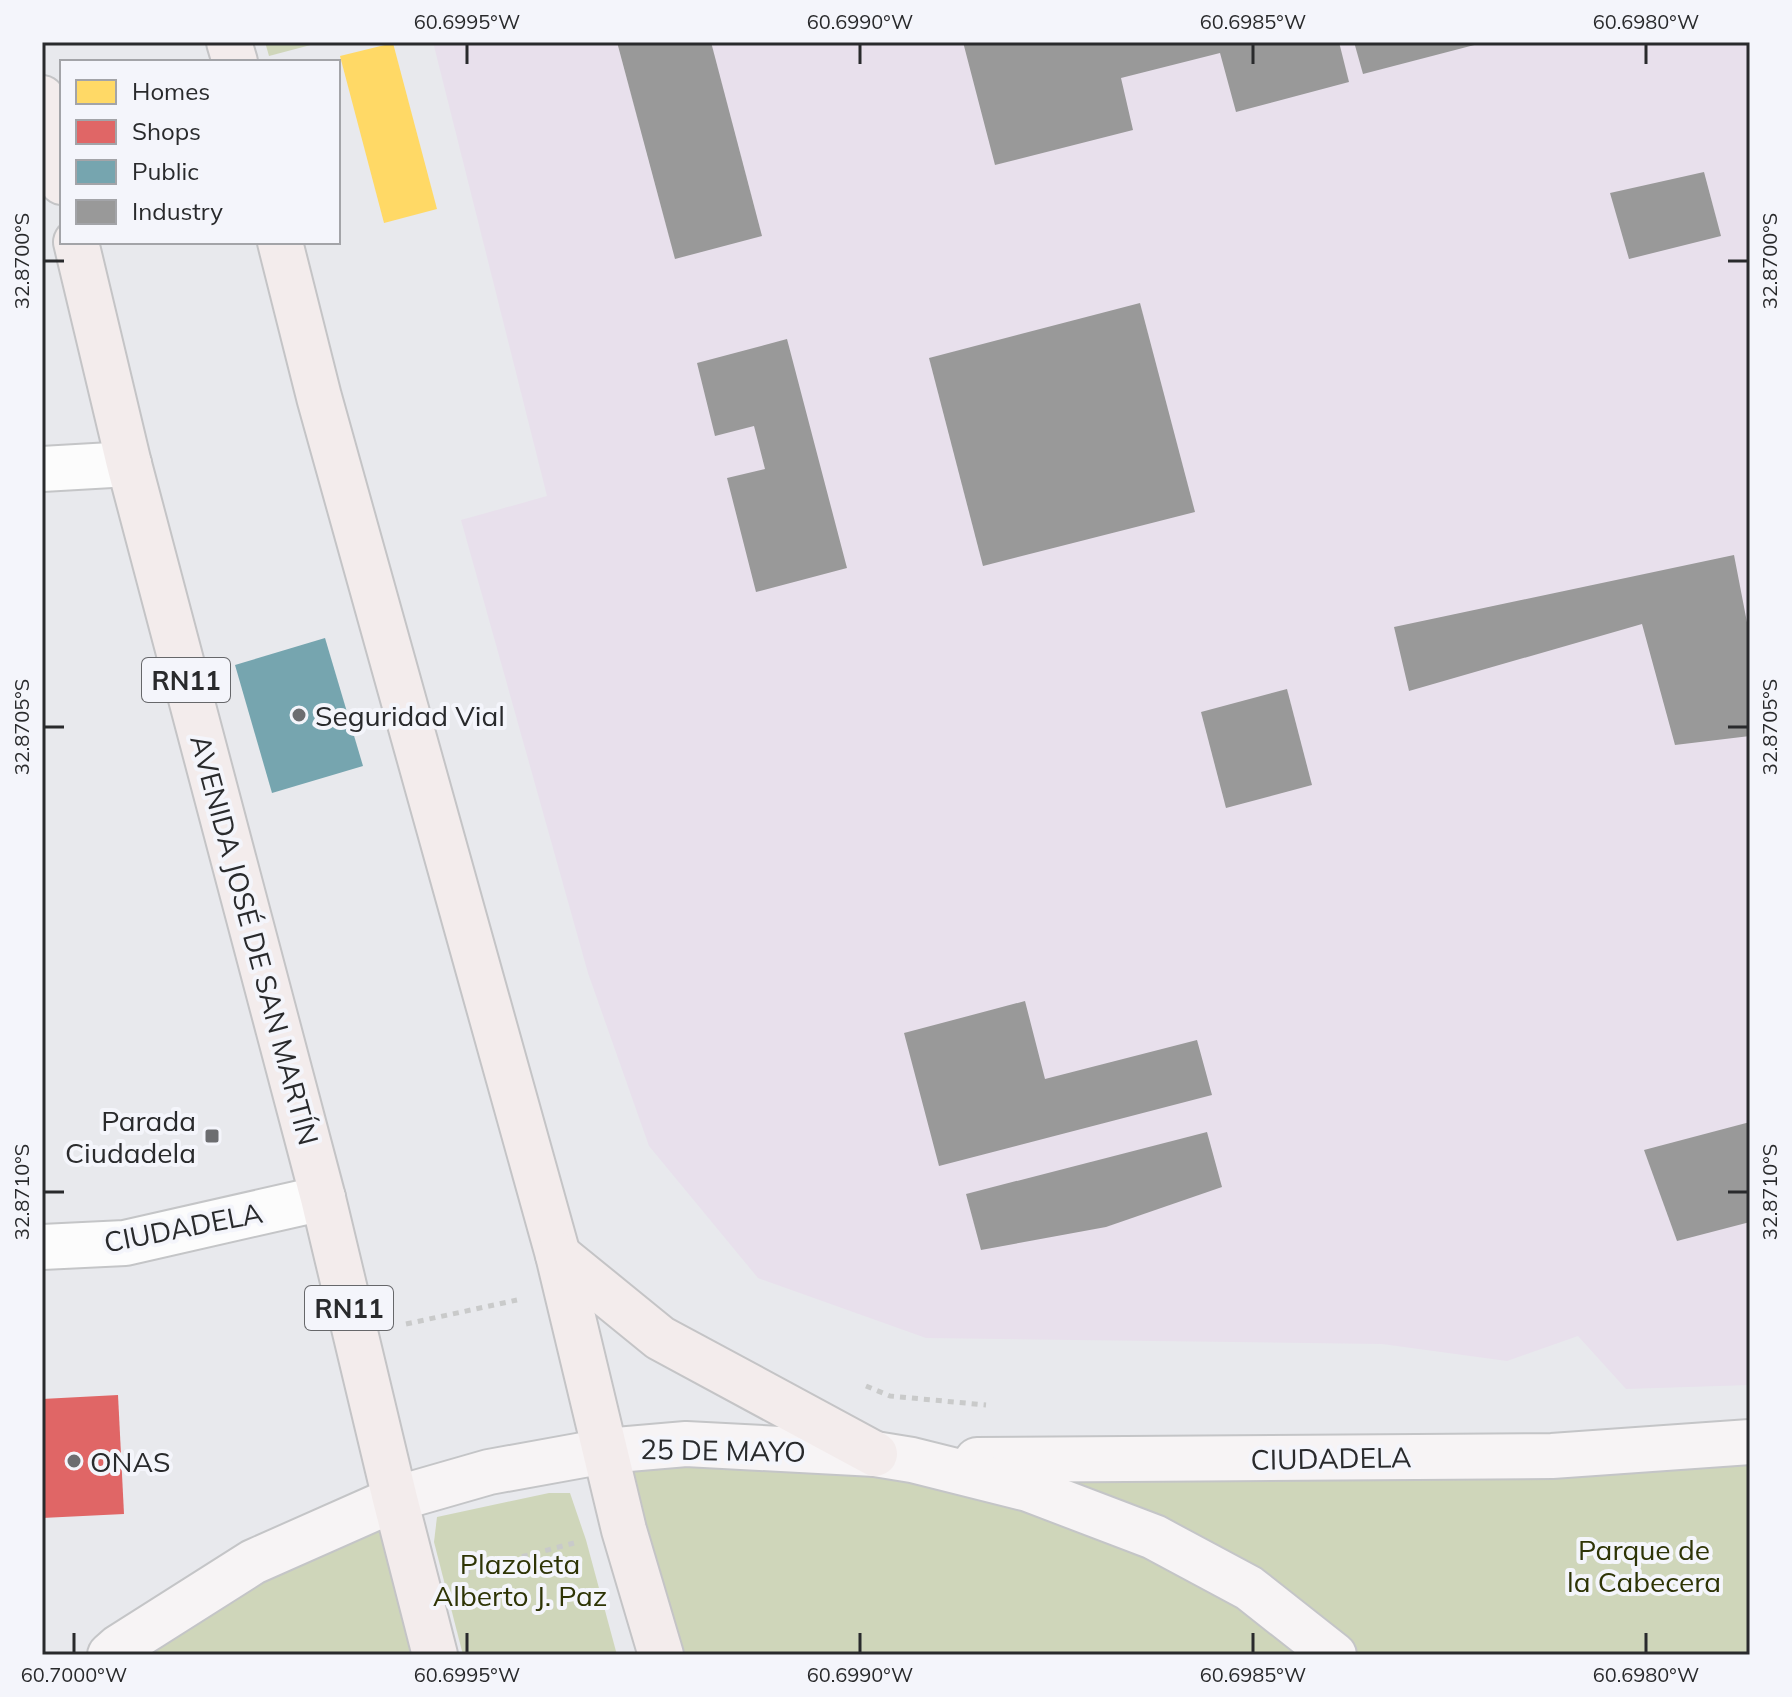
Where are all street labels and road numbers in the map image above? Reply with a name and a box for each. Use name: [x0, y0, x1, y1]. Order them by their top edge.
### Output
road number: RN11: [142, 658, 230, 702]
street label: AVENIDA JOSÉ DE SAN MARTÍN: [183, 731, 327, 1149]
street label: CIUDADELA: [101, 1194, 266, 1260]
road number: RN11: [305, 1286, 393, 1330]
street label: 25 DE MAYO: [640, 1431, 806, 1469]
street label: CIUDADELA: [1250, 1439, 1412, 1477]

